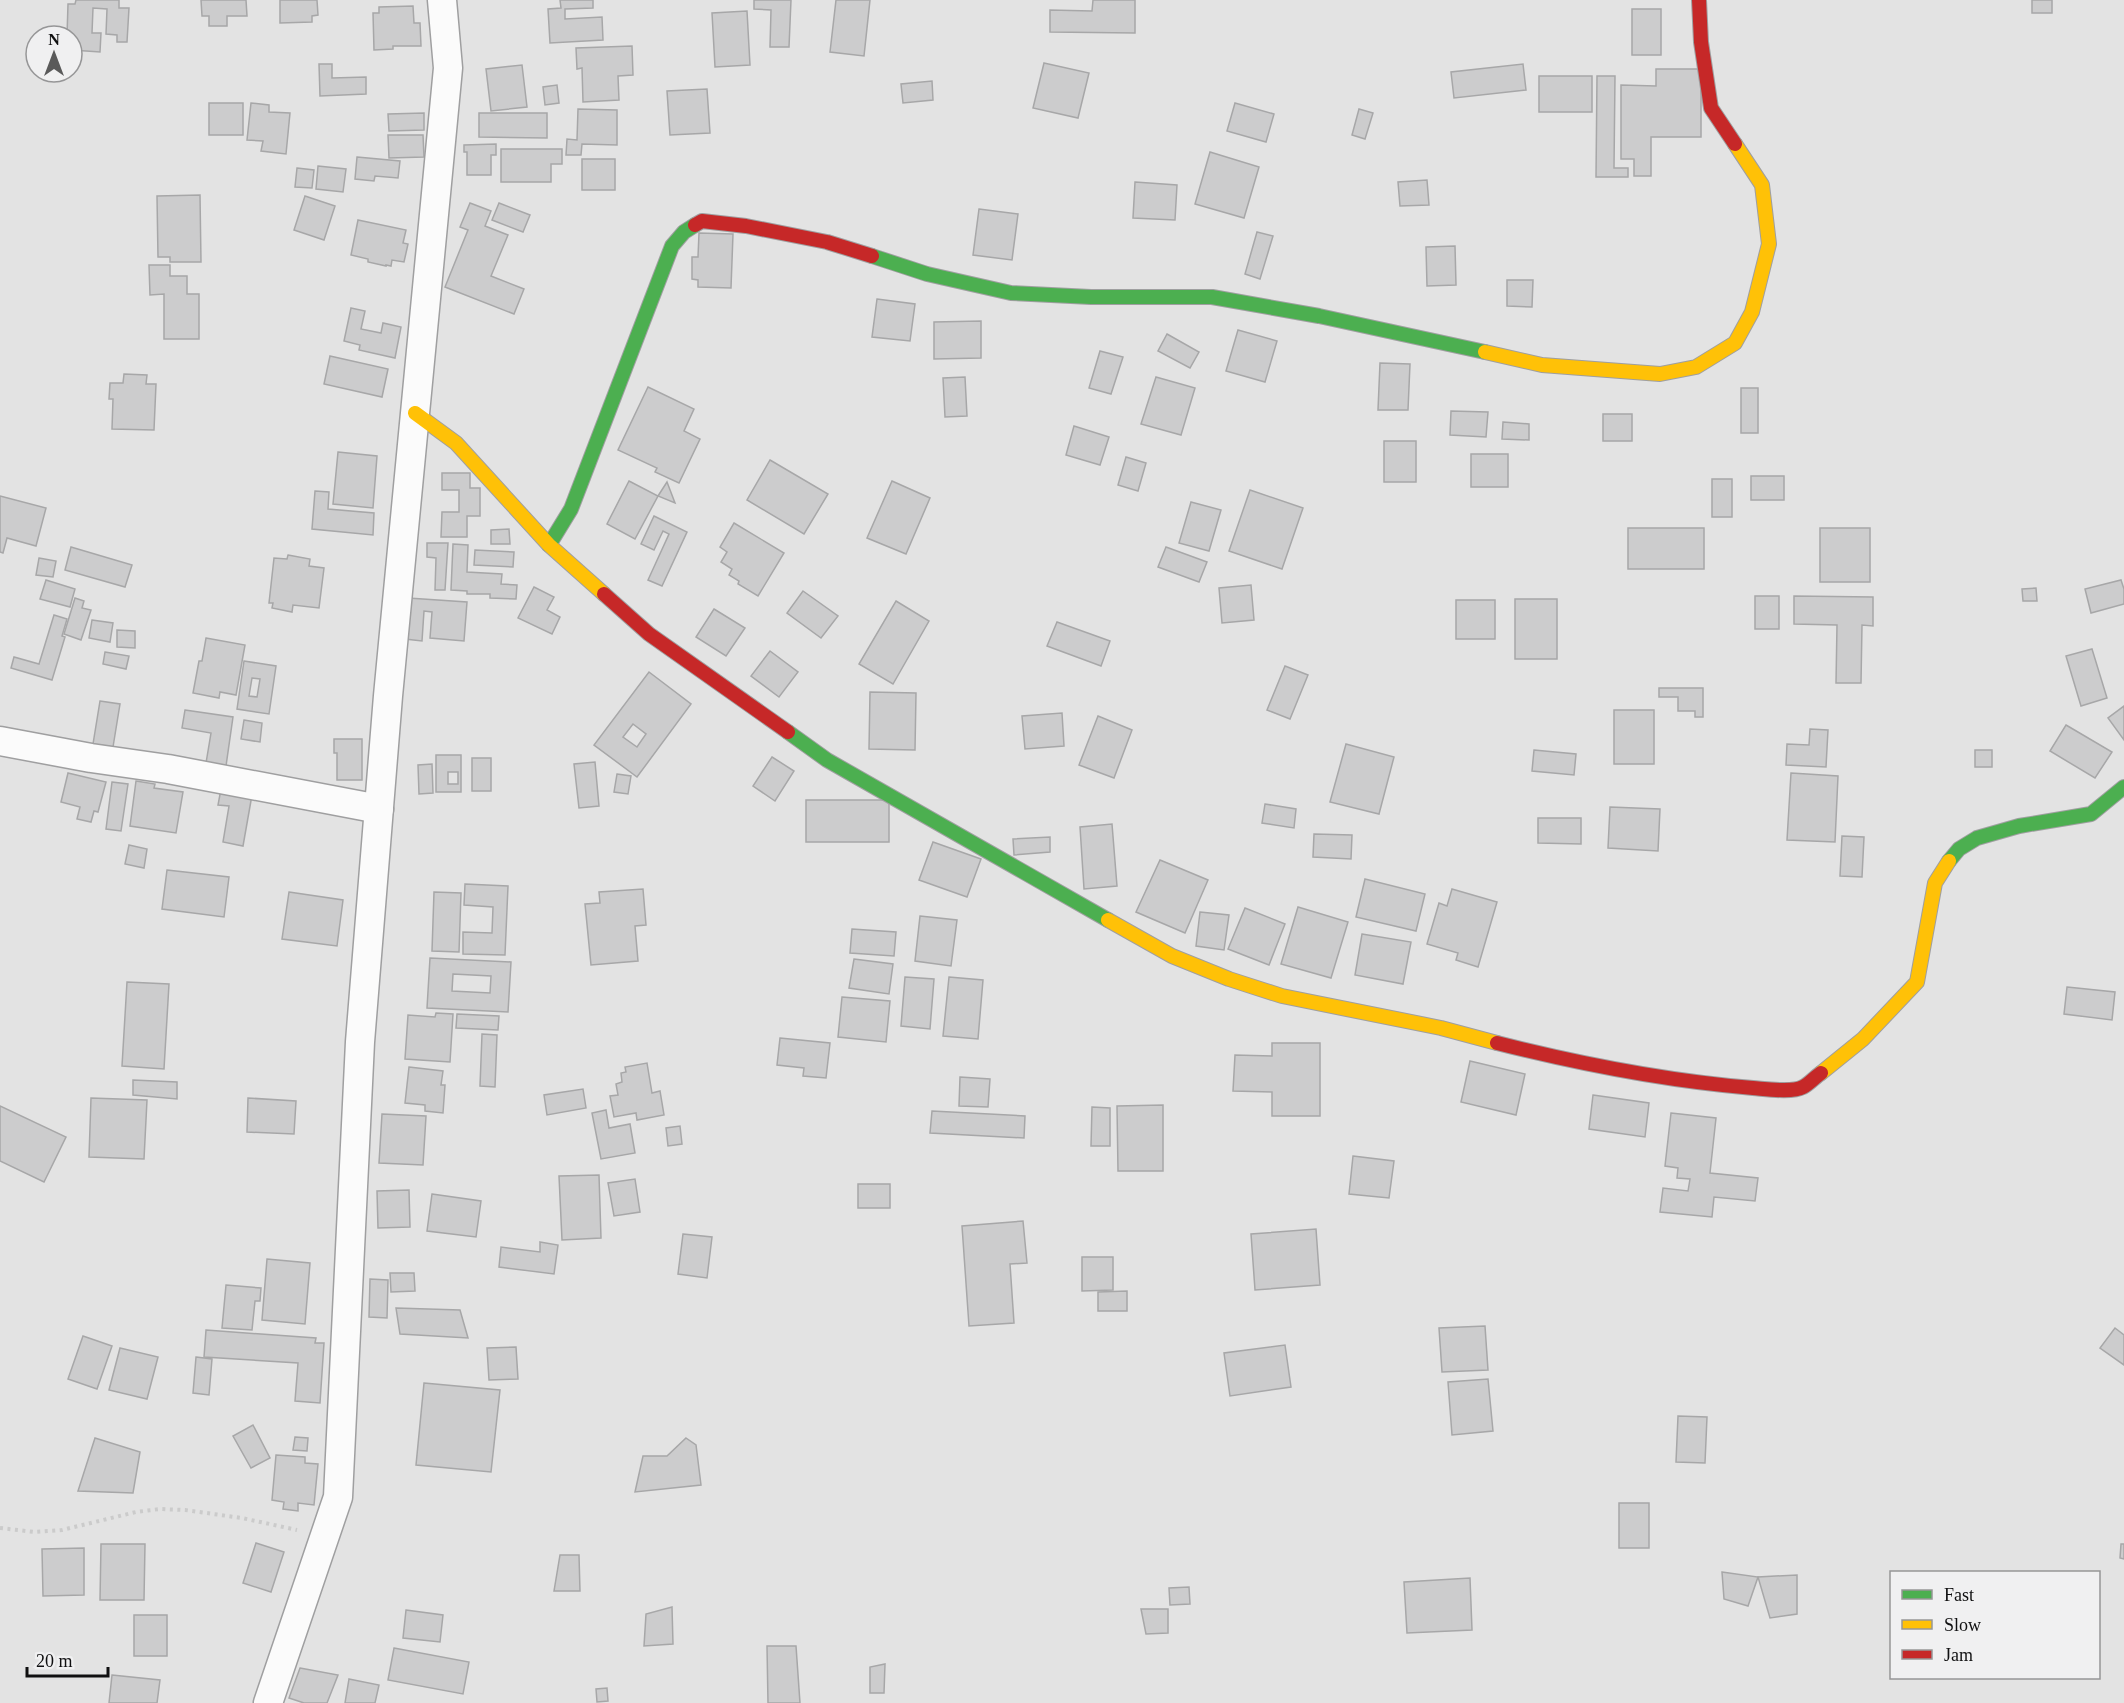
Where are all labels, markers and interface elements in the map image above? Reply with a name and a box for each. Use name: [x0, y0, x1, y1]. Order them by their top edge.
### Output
north arrow: [24, 24, 84, 84]
text: N: [48, 31, 60, 48]
legend: [1890, 1571, 2100, 1679]
text: Fast: [1944, 1585, 1974, 1605]
text: Slow: [1944, 1615, 1981, 1635]
scale bar: [27, 1640, 108, 1678]
text: Jam: [1944, 1645, 1973, 1665]
text: 20 m: [36, 1651, 73, 1671]

